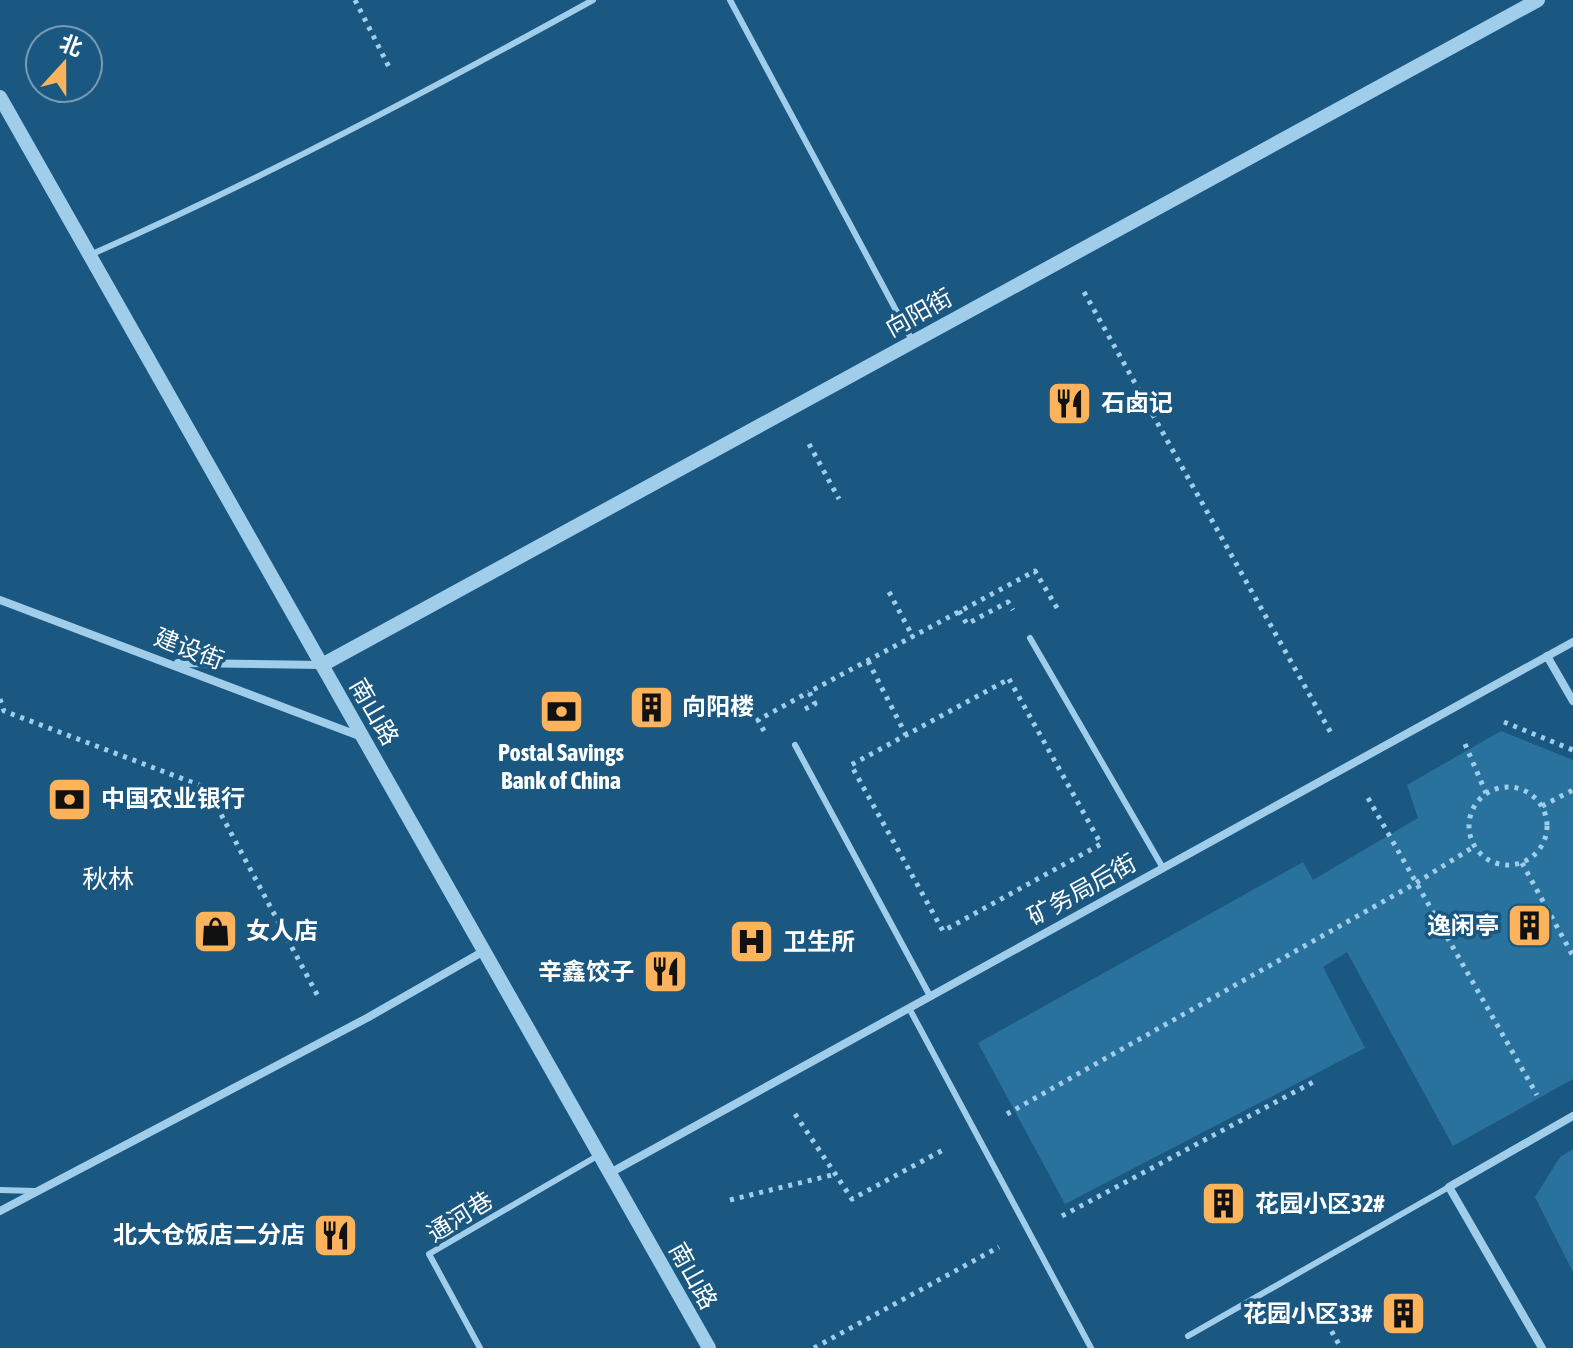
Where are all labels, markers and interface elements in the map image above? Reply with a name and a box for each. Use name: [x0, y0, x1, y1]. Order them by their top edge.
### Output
north arrow: [24, 24, 104, 104]
text: 北: [56, 29, 86, 61]
street label: 向阳街: [881, 283, 957, 342]
restaurant icon: 石卤记: [1046, 379, 1094, 427]
place label: 石卤记: [1101, 389, 1173, 416]
street label: 建设街: [151, 623, 228, 674]
street label: 南山路: [345, 674, 404, 750]
building icon: 向阳楼: [627, 683, 675, 731]
bank icon: Postal Savings Bank of China: [537, 687, 585, 735]
place label: 向阳楼: [682, 693, 754, 720]
place label: Postal Savings Bank of China: [498, 739, 625, 794]
bank icon: 中国农业银行: [46, 775, 94, 823]
place label: 中国农业银行: [101, 785, 245, 812]
street label: 矿务局后街: [1023, 849, 1141, 930]
district label: 秋林: [82, 864, 134, 894]
building icon: 逸闲亭: [1506, 902, 1554, 950]
shop icon: 女人店: [191, 907, 239, 955]
place label: 逸闲亭: [1427, 912, 1499, 939]
place label: 女人店: [246, 917, 318, 944]
hospital icon: 卫生所: [728, 918, 776, 966]
place label: 卫生所: [783, 928, 855, 955]
restaurant icon: 辛鑫饺子: [641, 948, 689, 996]
place label: 辛鑫饺子: [538, 958, 634, 985]
building icon: 花园小区32#: [1200, 1180, 1248, 1228]
street label: 通河巷: [422, 1186, 497, 1247]
place label: 花园小区32#: [1255, 1190, 1386, 1217]
restaurant icon: 北大仓饭店二分店: [312, 1211, 360, 1259]
place label: 北大仓饭店二分店: [113, 1221, 305, 1248]
street label: 南山路: [664, 1238, 723, 1314]
building icon: 花园小区33#: [1379, 1290, 1427, 1338]
place label: 花园小区33#: [1243, 1300, 1373, 1327]

